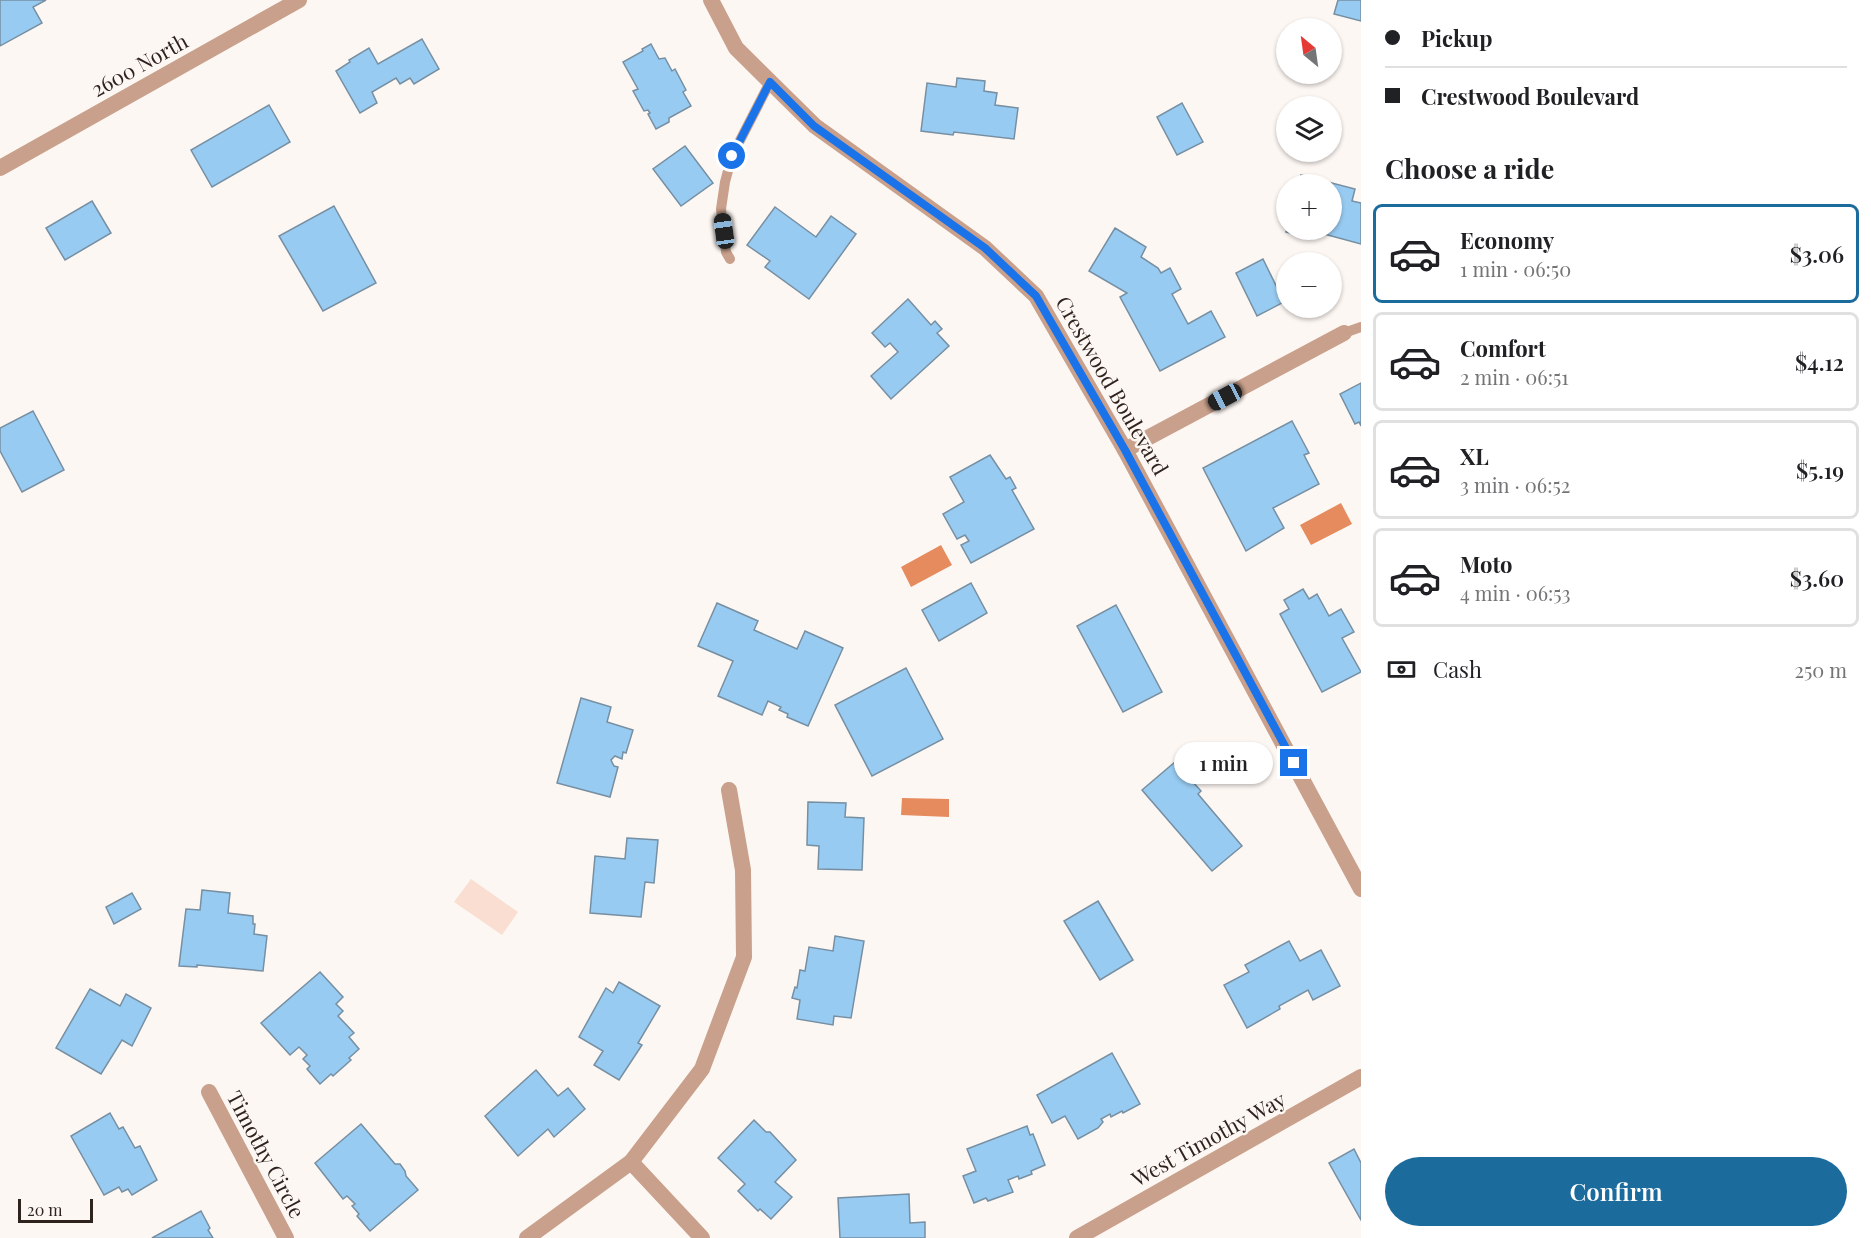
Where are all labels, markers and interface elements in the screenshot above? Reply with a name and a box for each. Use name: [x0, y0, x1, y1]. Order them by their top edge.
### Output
north arrow: [1276, 18, 1342, 84]
map controls: [1276, 18, 1342, 318]
text: Pickup: [1421, 23, 1492, 53]
street label: 2600 North: [86, 26, 193, 102]
text: Crestwood Boulevard: [1421, 81, 1639, 111]
button: layers: [1276, 96, 1342, 162]
route start: [718, 142, 745, 169]
text: Choose a ride: [1385, 150, 1554, 186]
button: +: [1276, 174, 1342, 240]
car: [713, 212, 735, 250]
text: Economy: [1460, 225, 1554, 255]
icon: car: [1388, 227, 1442, 281]
text: $3.06: [1790, 239, 1844, 269]
button: −: [1276, 252, 1342, 318]
text: 1 min · 06:50: [1460, 255, 1571, 282]
street label: Crestwood Boulevard: [1050, 290, 1176, 480]
text: Comfort: [1460, 333, 1546, 363]
icon: car: [1388, 335, 1442, 389]
text: $4.12: [1795, 347, 1844, 377]
text: 2 min · 06:51: [1460, 363, 1569, 390]
car: [1205, 381, 1245, 413]
text: XL: [1460, 441, 1489, 471]
icon: car: [1388, 443, 1442, 497]
text: $5.19: [1796, 455, 1844, 485]
text: 3 min · 06:52: [1460, 471, 1570, 498]
text: Moto: [1460, 549, 1513, 579]
icon: car: [1388, 551, 1442, 605]
text: $3.60: [1790, 563, 1844, 593]
text: 4 min · 06:53: [1460, 579, 1571, 606]
icon: cash: [1385, 653, 1418, 686]
text: Cash: [1433, 654, 1482, 684]
text: 250 m: [1794, 656, 1847, 683]
callout: 1 min: [1174, 742, 1273, 784]
text: 1 min: [1199, 749, 1248, 776]
route end: [1280, 749, 1307, 776]
street label: West Timothy Way: [1125, 1084, 1290, 1192]
street label: Timothy Circle: [222, 1085, 312, 1223]
button: Confirm: [1385, 1157, 1847, 1226]
scale bar: [18, 1196, 93, 1224]
text: 20 m: [27, 1199, 62, 1220]

